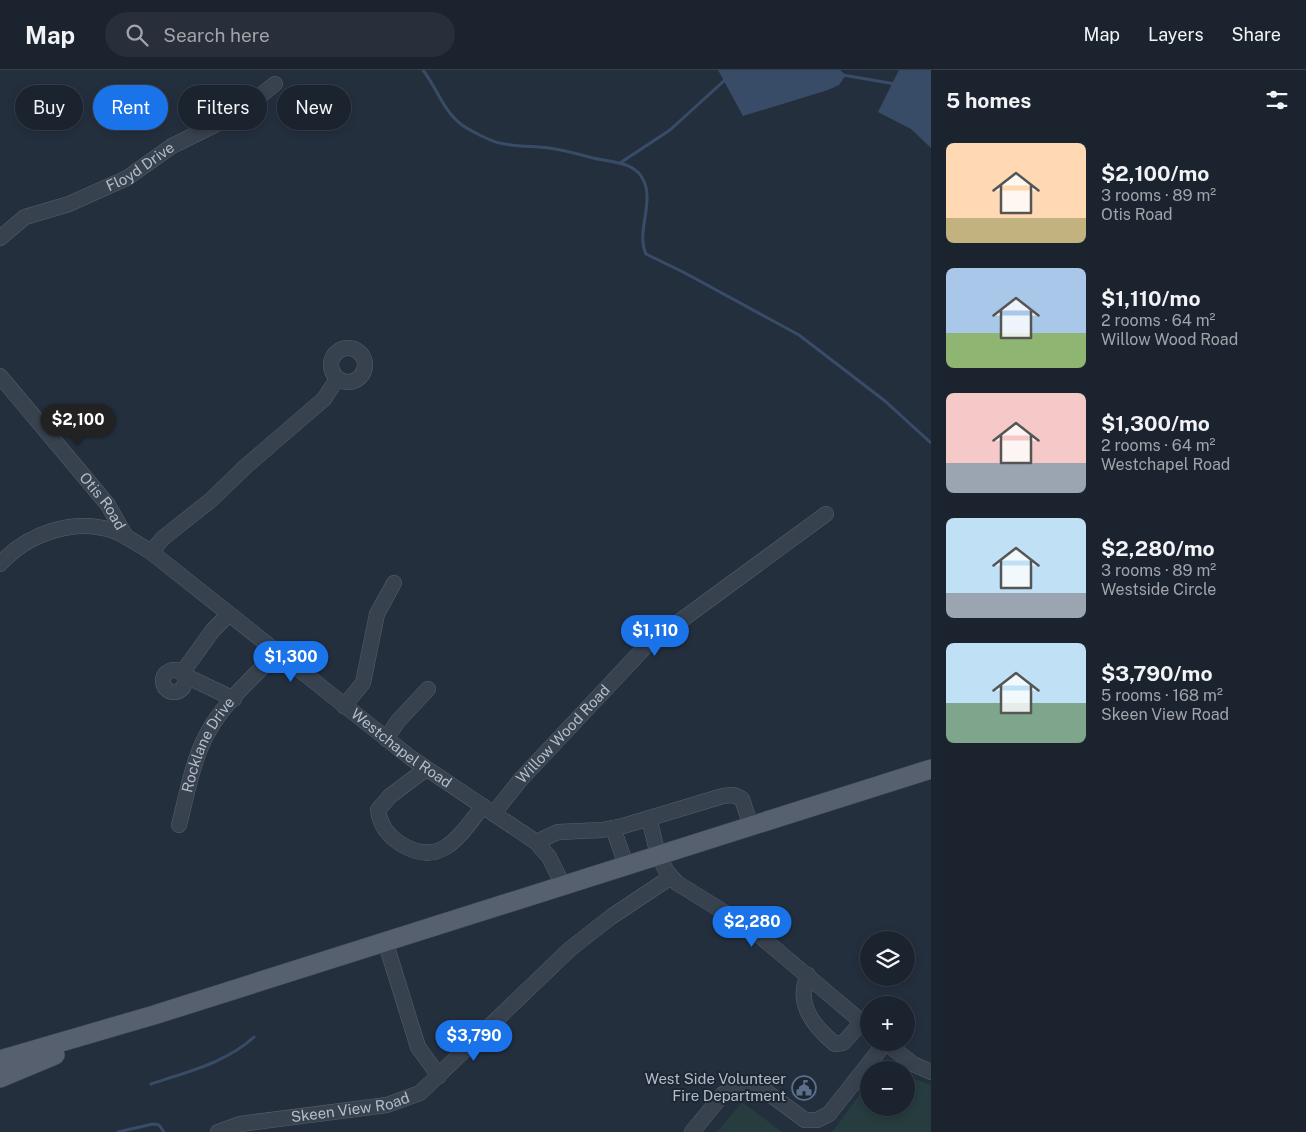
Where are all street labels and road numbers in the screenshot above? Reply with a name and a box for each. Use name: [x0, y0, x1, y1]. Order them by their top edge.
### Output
street label: Floyd Drive: [103, 138, 177, 194]
street label: Otis Road: [76, 469, 129, 533]
street label: Willow Wood Road: [513, 681, 613, 787]
street label: Rocklane Drive: [178, 693, 238, 794]
street label: Westchapel Road: [348, 705, 455, 791]
street label: Skeen View Road: [290, 1089, 412, 1125]

